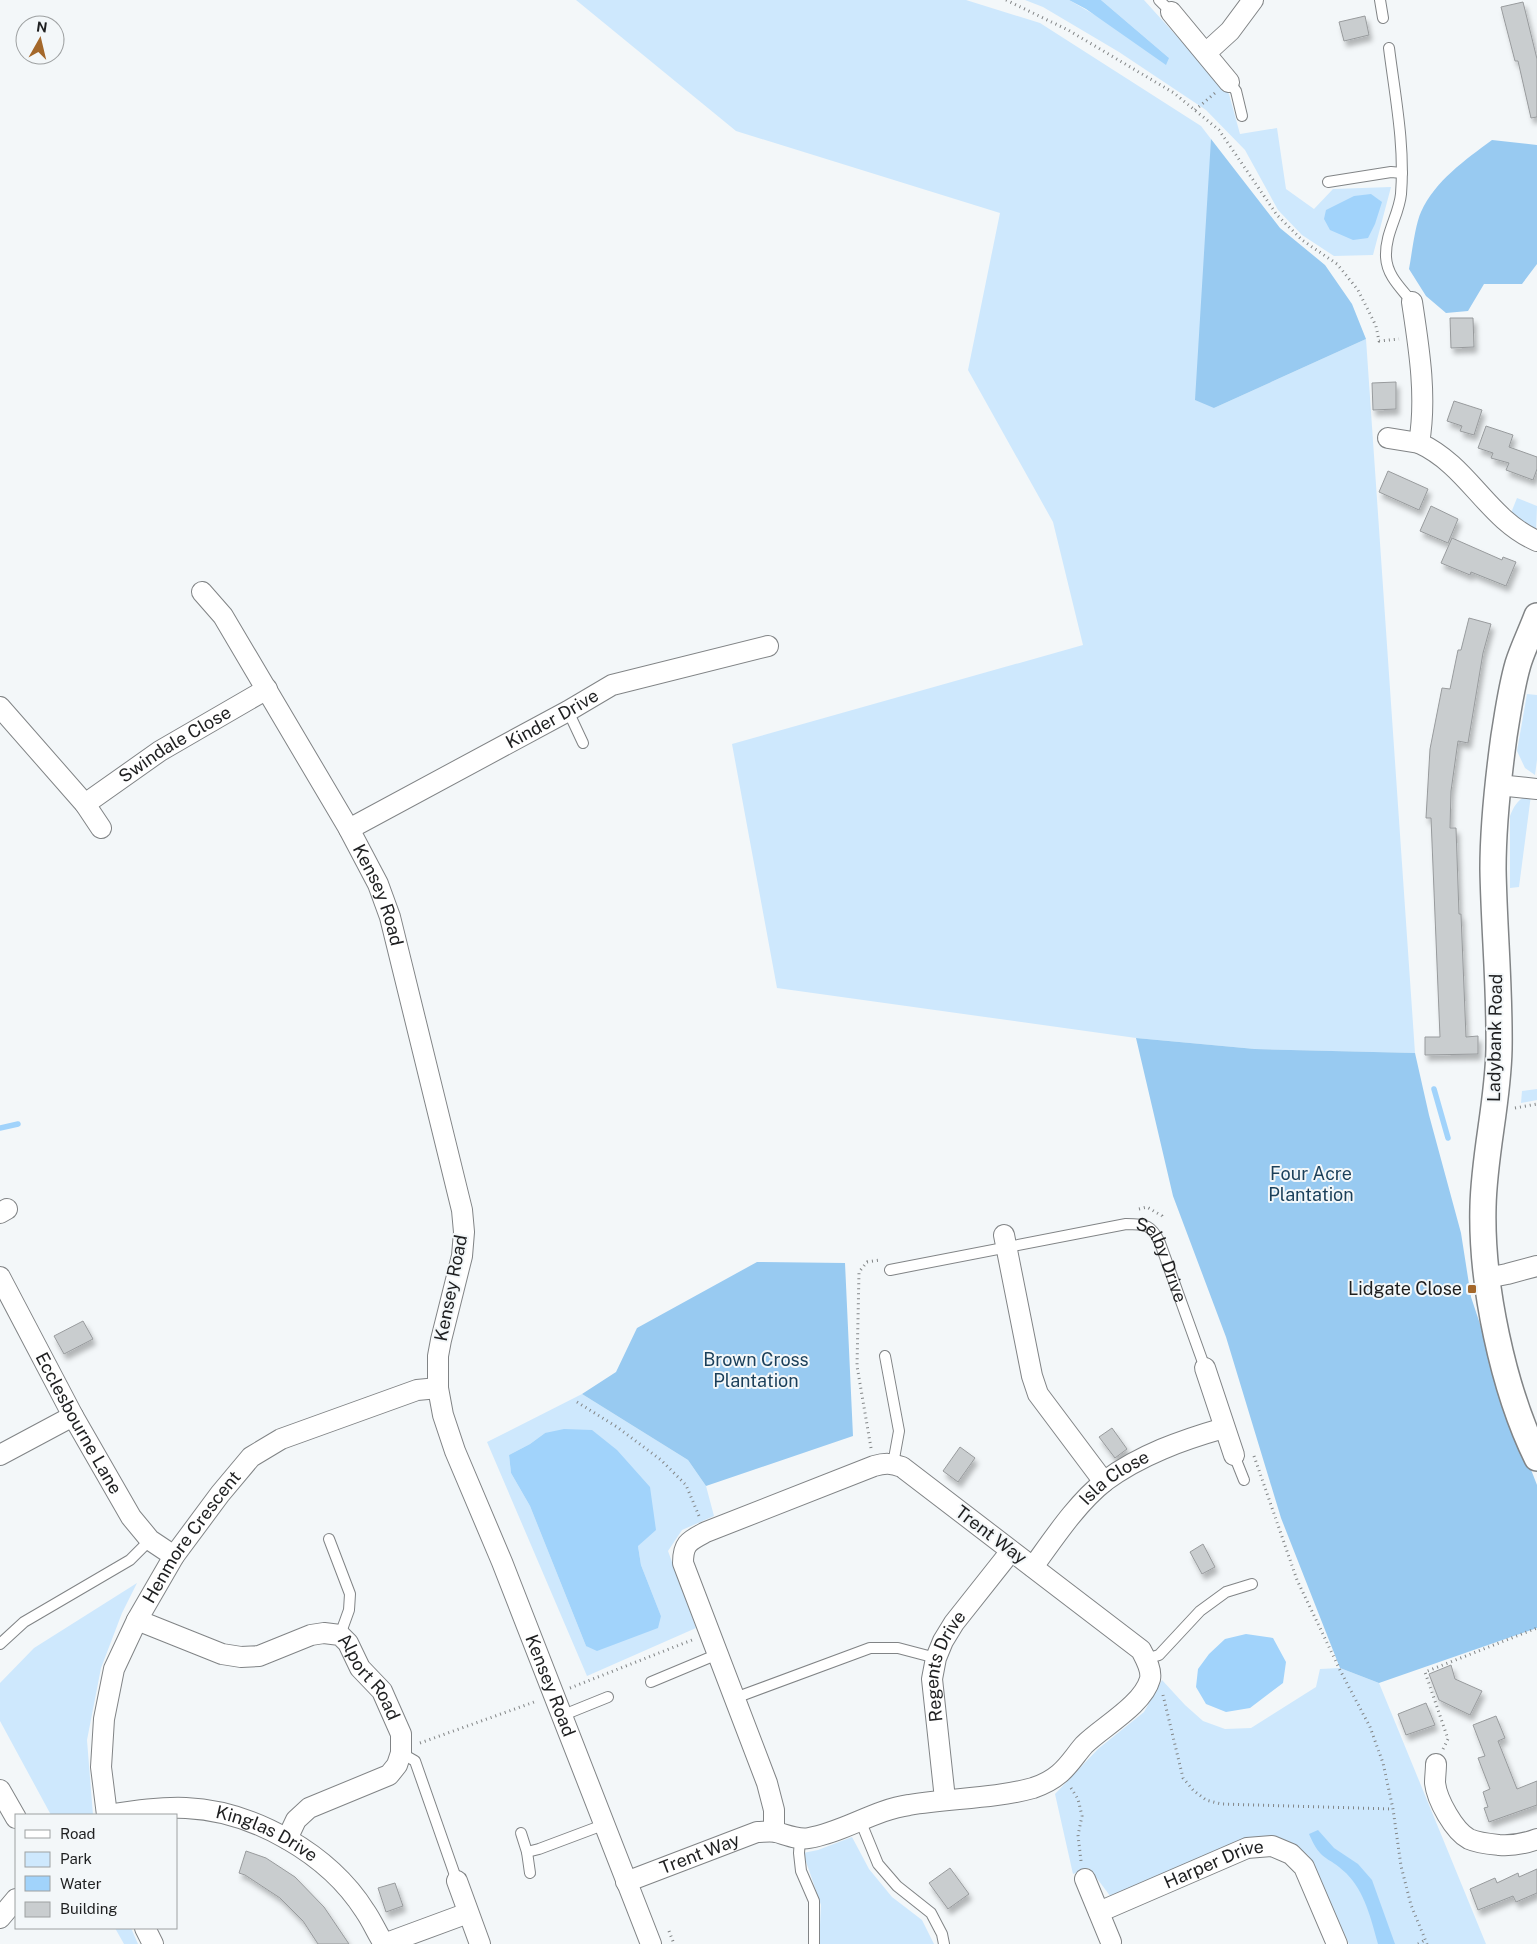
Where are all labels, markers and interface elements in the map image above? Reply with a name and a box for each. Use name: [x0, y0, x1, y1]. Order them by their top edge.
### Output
north arrow: [15, 15, 65, 65]
text: N: [35, 18, 48, 36]
street label: Kinder Drive: [502, 684, 602, 753]
street label: Swindale Close: [114, 701, 234, 787]
street label: Kensey Road: [349, 840, 408, 948]
street label: Ladybank Road: [1483, 974, 1506, 1102]
park label: Four Acre Plantation: [1268, 1163, 1354, 1205]
street label: Selby Drive: [1134, 1213, 1192, 1305]
street label: Kensey Road: [430, 1233, 471, 1343]
place label: Lidgate Close: [1348, 1278, 1462, 1299]
marker: Lidgate Close: [1466, 1283, 1478, 1295]
street label: Ecclesbourne Lane: [31, 1349, 127, 1498]
park label: Brown Cross Plantation: [703, 1349, 809, 1391]
street label: Isla Close: [1074, 1446, 1152, 1509]
street label: Henmore Crescent: [138, 1466, 245, 1607]
street label: Trent Way: [952, 1501, 1031, 1568]
street label: Regents Drive: [921, 1606, 970, 1723]
street label: Alport Road: [334, 1629, 405, 1723]
street label: Kensey Road: [521, 1631, 580, 1740]
street label: Kinglas Drive: [214, 1801, 322, 1866]
legend: [15, 1814, 178, 1929]
text: Road: [60, 1825, 96, 1842]
street label: Trent Way: [657, 1828, 743, 1878]
street label: Harper Drive: [1161, 1836, 1265, 1893]
text: Park: [60, 1850, 92, 1867]
text: Water: [60, 1875, 102, 1892]
text: Building: [60, 1900, 118, 1917]

